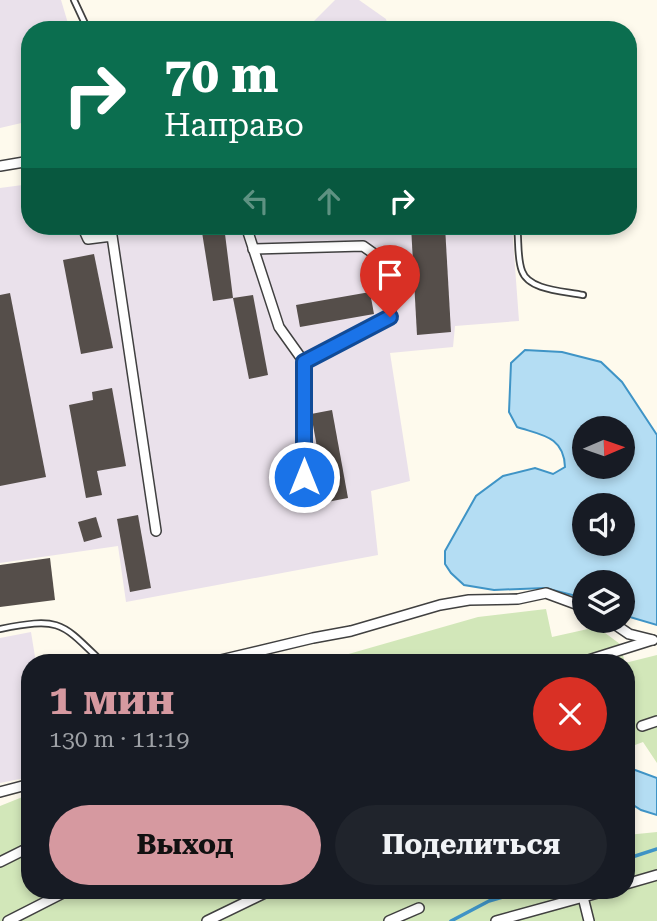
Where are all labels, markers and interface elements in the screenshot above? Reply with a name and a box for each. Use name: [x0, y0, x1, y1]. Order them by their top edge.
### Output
text: 70 m: [164, 47, 279, 104]
icon: right: [49, 49, 140, 140]
text: Направо: [164, 106, 304, 144]
icon: left: [237, 182, 275, 220]
icon: ahead: [310, 182, 348, 220]
icon: right: [383, 182, 421, 220]
pin: [360, 245, 420, 317]
icon: arrive: [371, 256, 409, 294]
north arrow: [572, 416, 635, 480]
map controls: [572, 416, 635, 633]
position arrow: [267, 440, 341, 514]
button: sound: [572, 493, 635, 556]
button: layers: [572, 570, 635, 633]
text: 1 мин: [49, 675, 174, 724]
button: close: [533, 677, 607, 751]
text: 130 m · 11:19: [49, 726, 189, 753]
button: Выход: [49, 805, 321, 885]
button: Поделиться: [335, 805, 607, 885]

